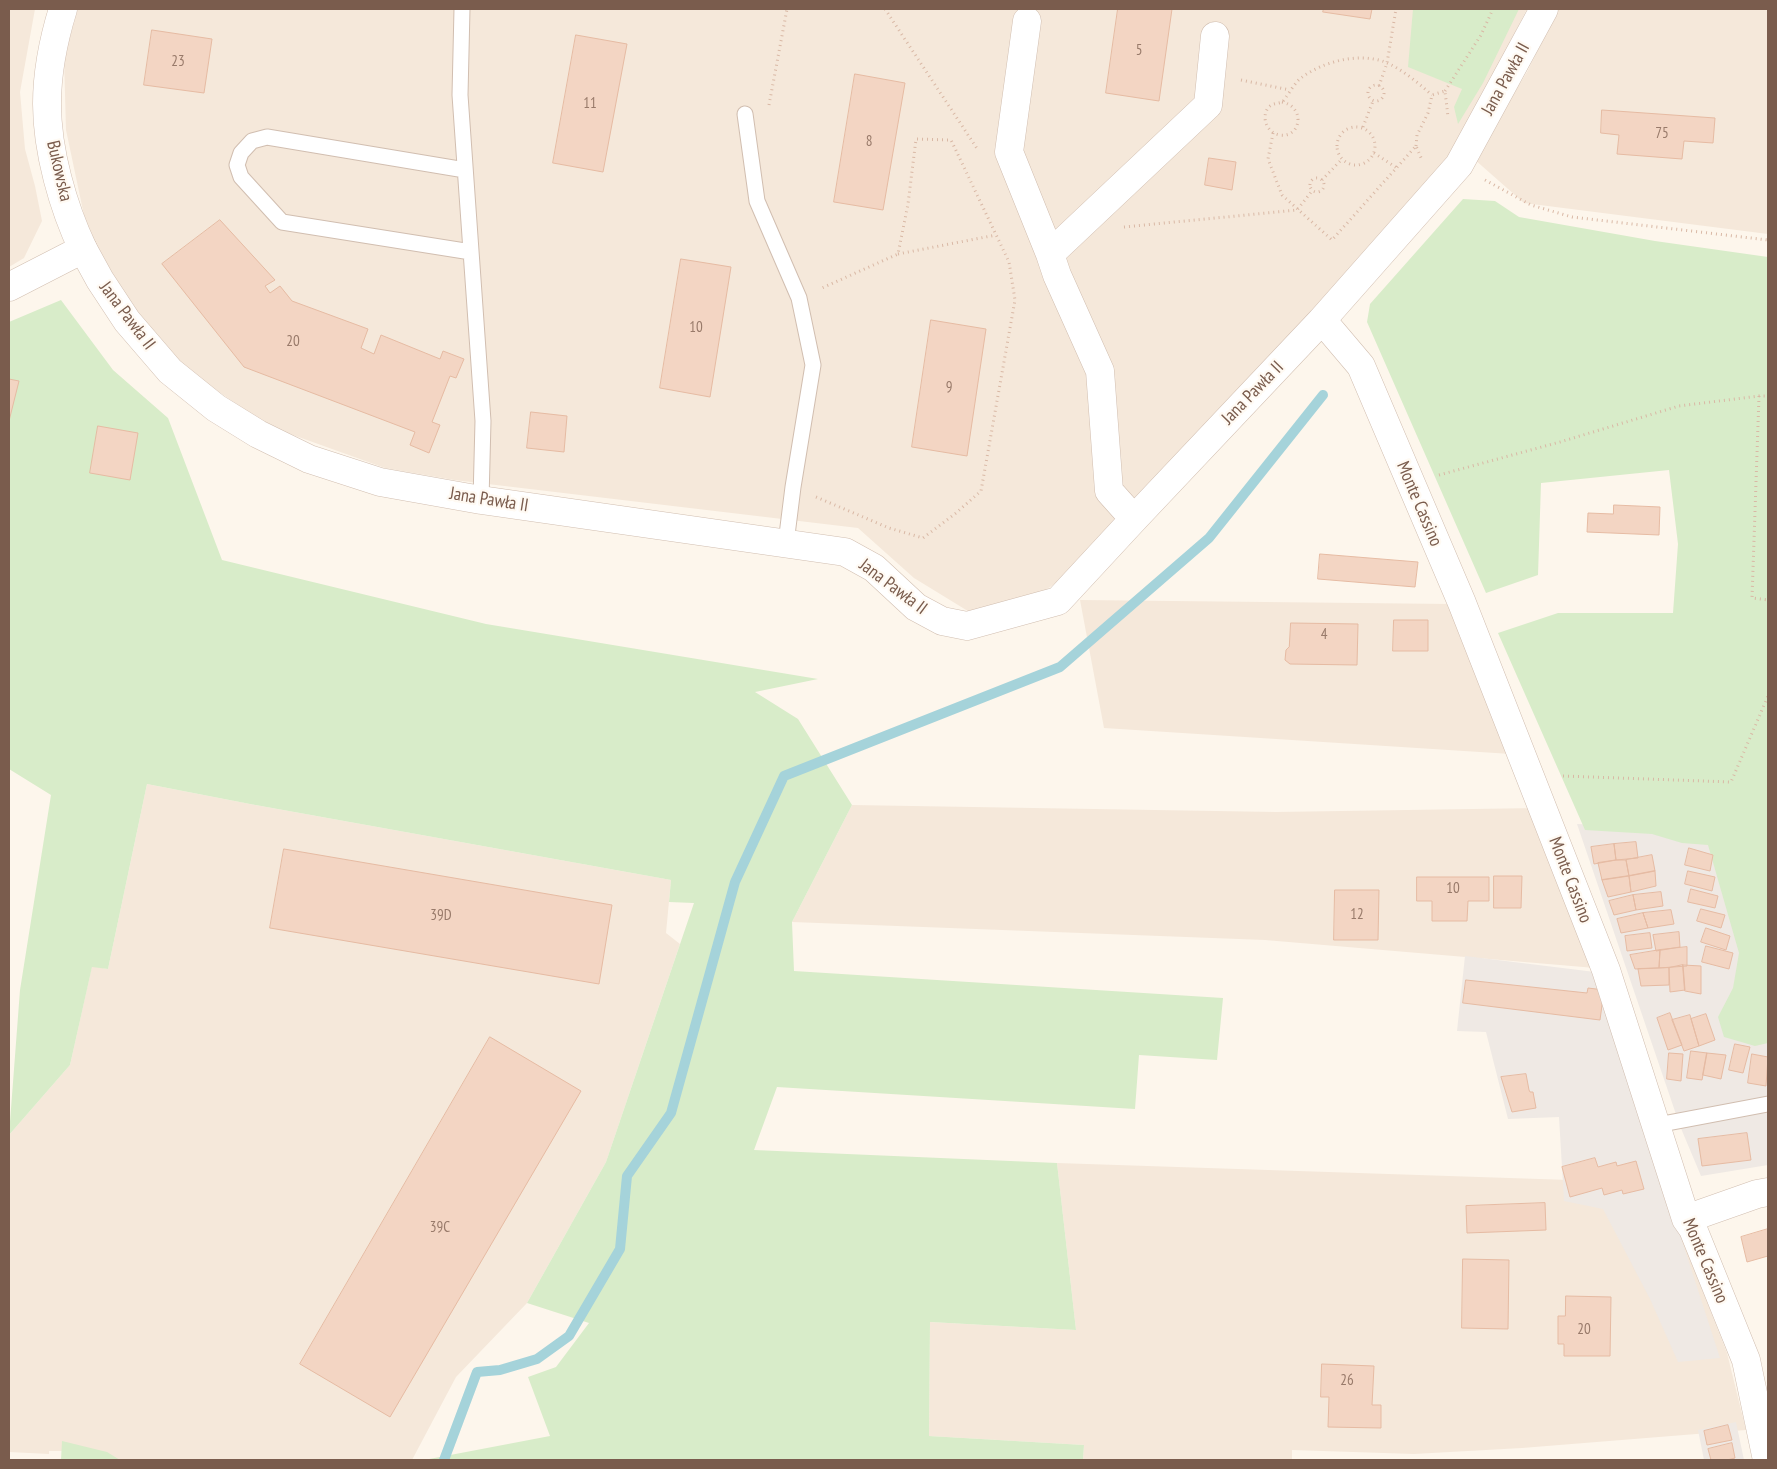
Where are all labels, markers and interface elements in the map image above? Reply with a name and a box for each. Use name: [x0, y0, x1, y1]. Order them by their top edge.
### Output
street label: Jana Pawła II: [1477, 39, 1535, 119]
house number: 5: [1136, 42, 1142, 60]
house number: 23: [171, 53, 185, 71]
house number: 11: [583, 95, 597, 113]
house number: 75: [1655, 125, 1669, 143]
house number: 8: [866, 133, 872, 151]
street label: Bukowska: [42, 139, 76, 203]
street label: Jana Pawła II: [94, 278, 160, 354]
house number: 10: [689, 319, 703, 337]
house number: 20: [286, 333, 300, 351]
street label: Jana Pawła II: [1218, 357, 1288, 429]
house number: 9: [946, 379, 952, 397]
street label: Monte Cassino: [1391, 458, 1447, 550]
street label: Jana Pawła II: [448, 483, 530, 517]
street label: Jana Pawła II: [855, 554, 931, 620]
house number: 4: [1321, 626, 1327, 644]
street label: Monte Cassino: [1544, 834, 1596, 926]
house number: 10: [1446, 880, 1460, 898]
house number: 12: [1350, 906, 1364, 924]
house number: 39D: [430, 907, 452, 925]
street label: Monte Cassino: [1677, 1215, 1733, 1307]
house number: 39C: [430, 1219, 450, 1237]
house number: 20: [1577, 1321, 1591, 1339]
house number: 26: [1340, 1372, 1354, 1390]

